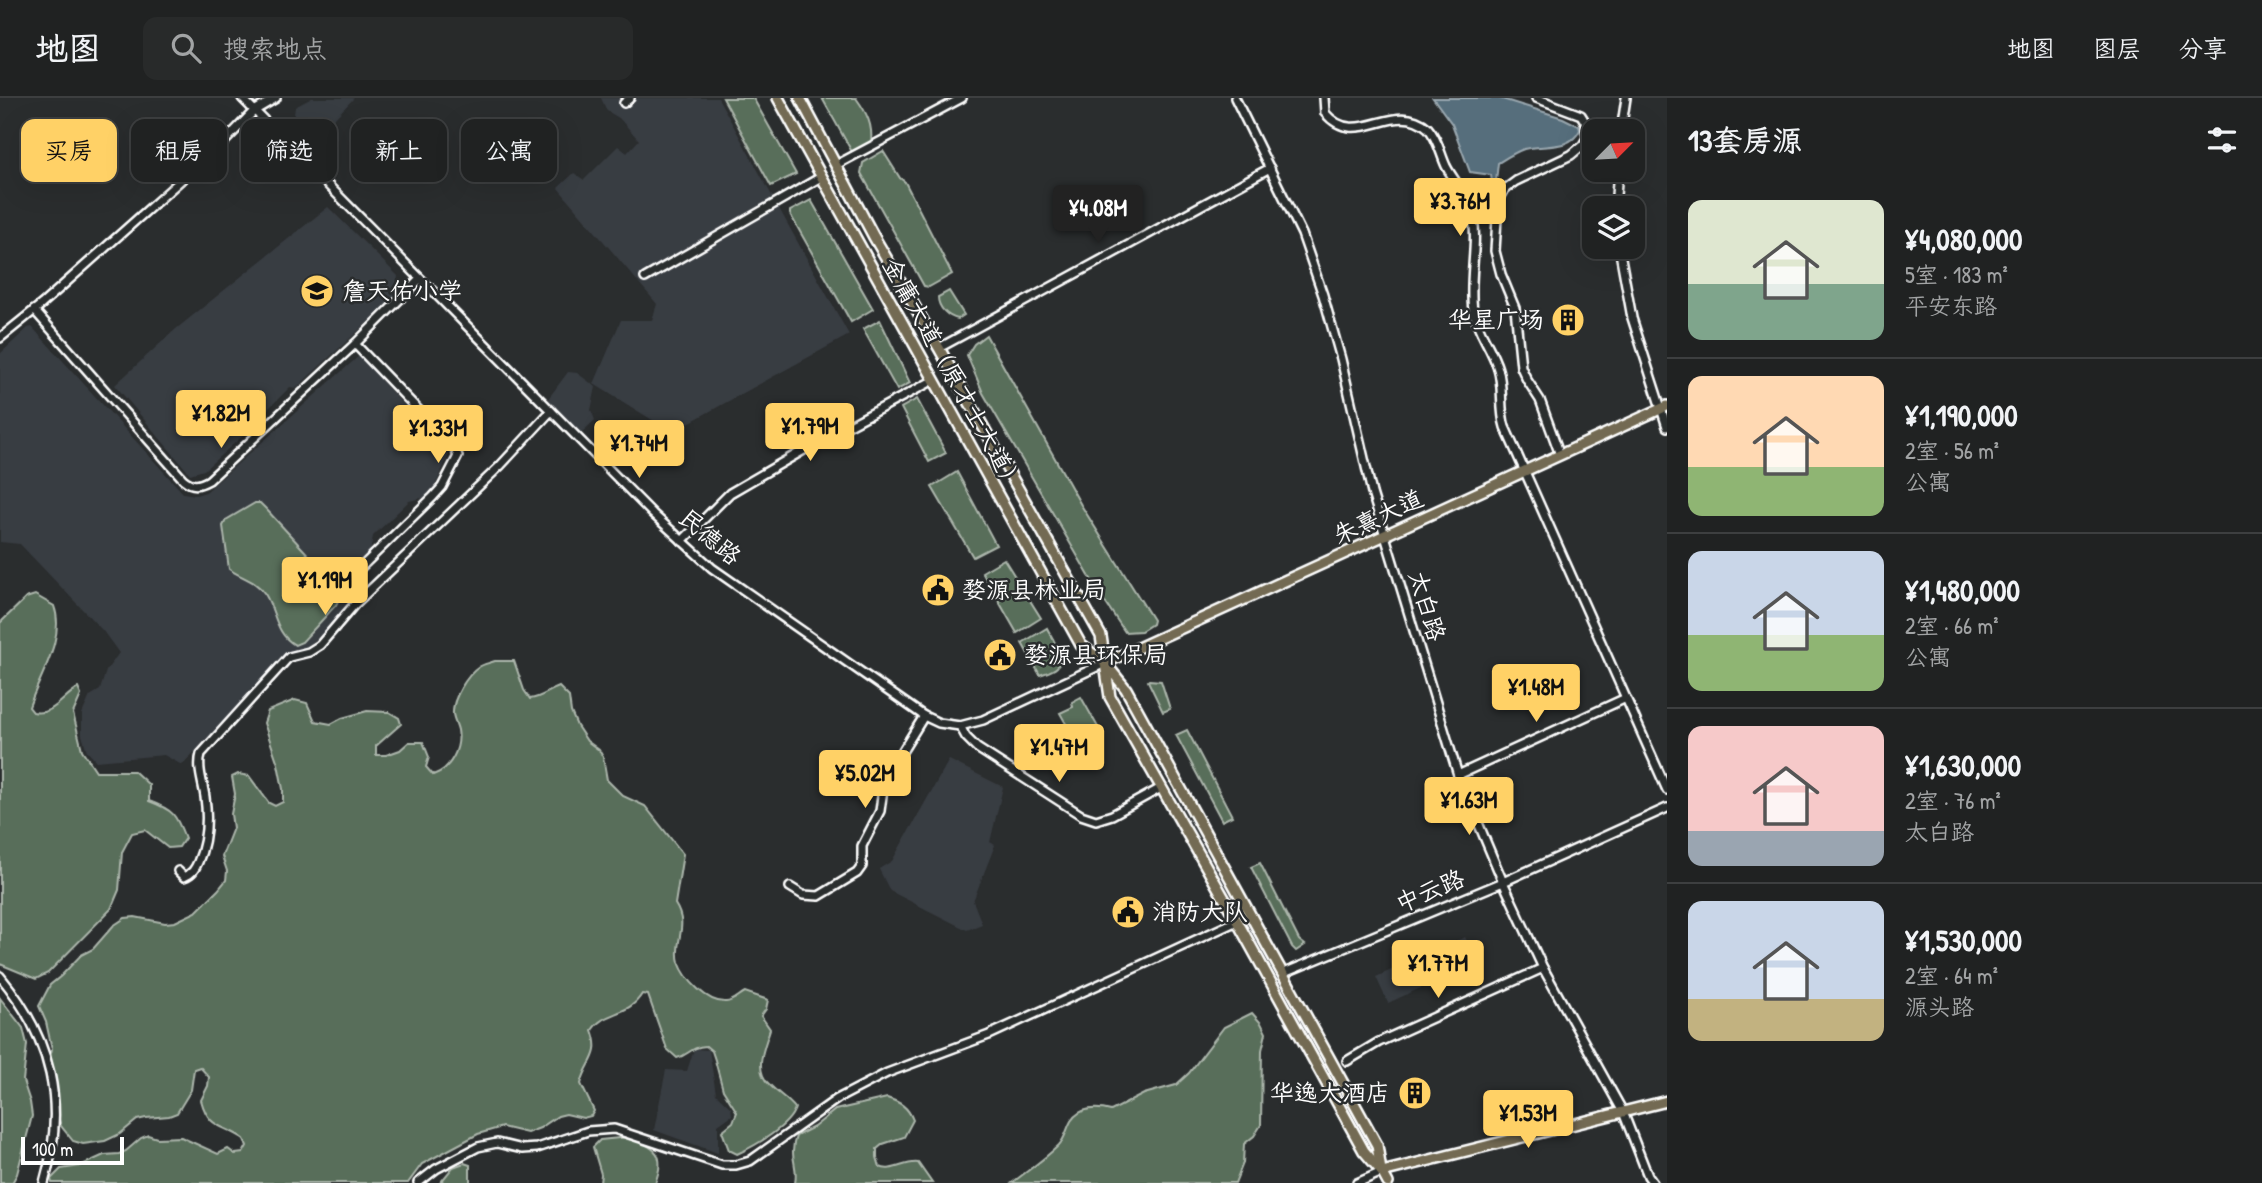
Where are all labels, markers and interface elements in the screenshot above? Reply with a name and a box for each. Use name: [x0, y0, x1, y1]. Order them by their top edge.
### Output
search box: [143, 17, 633, 80]
text: 地图: [35, 26, 101, 70]
icon: search: [167, 29, 205, 67]
text: 搜索地点: [223, 31, 327, 66]
text: 地图: [2007, 32, 2055, 64]
text: 图层: [2093, 32, 2141, 64]
text: 分享: [2179, 32, 2227, 64]
chip: 买房: [21, 119, 117, 182]
chip: 租房: [131, 119, 227, 182]
chip: 筛选: [241, 119, 337, 182]
chip: 新上: [351, 119, 447, 182]
chip: 公寓: [461, 119, 557, 182]
north arrow: [1582, 119, 1645, 182]
map controls: [1582, 119, 1645, 259]
text: 13套房源: [1688, 120, 1802, 160]
icon: filters: [2203, 121, 2241, 159]
pin: ¥3.76M: [1403, 178, 1517, 238]
text: ¥3.76M: [1430, 185, 1490, 216]
pin: ¥4.08M: [1041, 186, 1155, 245]
text: ¥4.08M: [1069, 192, 1127, 223]
button: layers: [1582, 196, 1645, 259]
text: ¥4,080,000: [1905, 219, 2022, 259]
icon: home: [1744, 228, 1828, 312]
street label: 金庸大道（原才士大道）: [876, 251, 1032, 498]
text: 5室 · 183 m²: [1905, 259, 2008, 290]
school or university icon: 詹天佑小学: [298, 272, 336, 310]
place label: 詹天佑小学: [342, 274, 462, 306]
text: 平安东路: [1905, 290, 1997, 321]
building icon: 华星广场: [1549, 301, 1587, 339]
place label: 华星广场: [1448, 303, 1544, 335]
pin: ¥1.82M: [164, 390, 278, 450]
text: ¥1,190,000: [1905, 395, 2018, 435]
text: ¥1.82M: [192, 397, 250, 428]
pin: ¥1.79M: [753, 404, 867, 463]
icon: home: [1744, 404, 1828, 488]
pin: ¥1.33M: [381, 406, 495, 465]
text: ¥1.79M: [781, 410, 839, 441]
text: ¥1.33M: [409, 412, 467, 443]
pin: ¥1.74M: [582, 420, 696, 480]
text: ¥1.74M: [610, 427, 668, 458]
text: 2室 · 56 m²: [1905, 435, 1999, 466]
text: 公寓: [1905, 466, 1951, 497]
street label: 朱熹大道: [1327, 481, 1428, 551]
street label: 民德路: [673, 501, 749, 572]
pin: ¥1.19M: [268, 558, 382, 617]
text: ¥1.19M: [298, 564, 352, 595]
street label: 太白路: [1402, 567, 1454, 645]
text: ¥1,480,000: [1905, 570, 2020, 610]
public building icon: 婺源县林业局: [919, 571, 957, 609]
place label: 婺源县林业局: [962, 573, 1106, 605]
icon: home: [1744, 579, 1828, 663]
text: 2室 · 66 m²: [1905, 610, 1999, 641]
public building icon: 婺源县环保局: [981, 636, 1019, 674]
place label: 婺源县环保局: [1024, 638, 1168, 670]
text: 公寓: [1905, 641, 1951, 672]
pin: ¥1.48M: [1479, 664, 1593, 724]
text: ¥1.48M: [1508, 671, 1564, 702]
pin: ¥1.47M: [1002, 724, 1116, 784]
text: ¥1.47M: [1030, 731, 1088, 762]
text: ¥1,630,000: [1905, 745, 2021, 785]
pin: ¥5.02M: [808, 750, 922, 810]
icon: home: [1744, 754, 1828, 838]
text: ¥5.02M: [835, 757, 895, 788]
pin: ¥1.63M: [1412, 778, 1526, 837]
text: ¥1.63M: [1440, 784, 1498, 815]
text: 2室 · 76 m²: [1905, 785, 2001, 816]
text: 太白路: [1905, 816, 1974, 847]
street label: 中云路: [1390, 861, 1469, 919]
public building icon: 消防大队: [1109, 893, 1147, 931]
place label: 消防大队: [1152, 895, 1248, 927]
text: ¥1,530,000: [1905, 920, 2022, 960]
icon: home: [1744, 929, 1828, 1013]
pin: ¥1.77M: [1381, 940, 1495, 1000]
text: ¥1.77M: [1408, 947, 1468, 978]
text: 2室 · 64 m²: [1905, 960, 1998, 991]
text: 源头路: [1905, 991, 1974, 1022]
building icon: 华逸大酒店: [1396, 1074, 1434, 1112]
place label: 华逸大酒店: [1270, 1076, 1390, 1108]
pin: ¥1.53M: [1471, 1090, 1585, 1150]
text: ¥1.53M: [1499, 1097, 1557, 1128]
scale bar: [21, 1134, 124, 1166]
text: 100 m: [32, 1136, 73, 1162]

